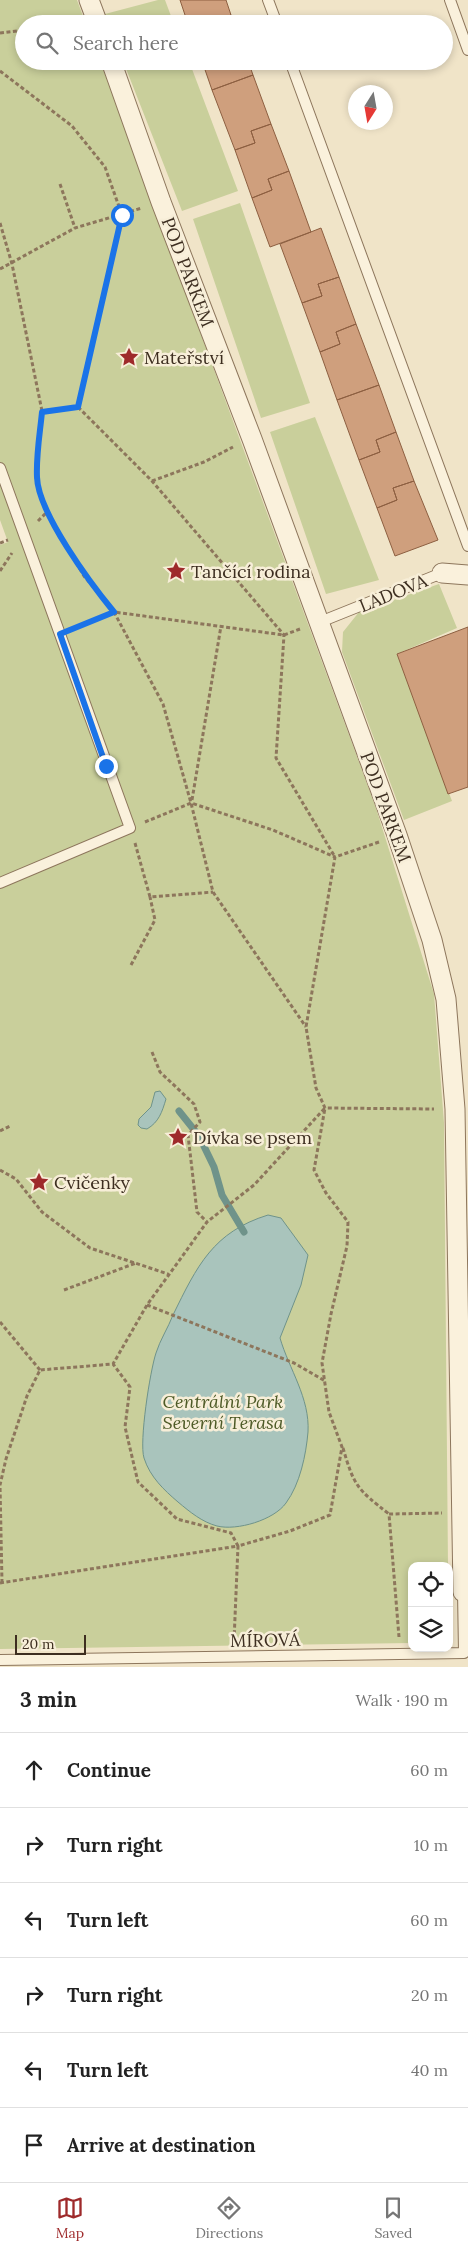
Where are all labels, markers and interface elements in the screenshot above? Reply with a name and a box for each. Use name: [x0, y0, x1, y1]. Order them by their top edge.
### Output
search box: [15, 15, 453, 70]
icon: search: [33, 29, 61, 57]
text: Search here: [73, 31, 179, 55]
north arrow: [348, 85, 393, 130]
route start: [111, 204, 134, 227]
street label: POD PARKEM: [156, 214, 220, 330]
place icon: Mateřství: [118, 346, 140, 368]
place label: Mateřství: [144, 346, 224, 369]
place icon: Tančící rodina: [165, 560, 187, 582]
place label: Tančící rodina: [191, 560, 311, 583]
street label: LADOVA: [355, 569, 431, 617]
street label: POD PARKEM: [355, 749, 417, 865]
route end: [95, 755, 118, 778]
place icon: Dívka se psem: [167, 1126, 189, 1148]
place label: Dívka se psem: [193, 1126, 312, 1149]
place icon: Cvičenky: [28, 1171, 50, 1193]
place label: Cvičenky: [54, 1171, 131, 1194]
park label: Centrální Park Severní Terasa: [162, 1390, 284, 1434]
map controls: [408, 1562, 453, 1652]
button: locate: [408, 1562, 453, 1607]
button: layers: [408, 1607, 453, 1652]
street label: MÍROVÁ: [230, 1628, 301, 1652]
scale bar: [15, 1632, 86, 1655]
text: 20 m: [22, 1635, 54, 1653]
text: 3 min: [20, 1686, 77, 1713]
text: Walk · 190 m: [356, 1690, 448, 1710]
icon: ahead: [20, 1756, 48, 1784]
text: Continue: [67, 1758, 151, 1782]
text: 60 m: [410, 1760, 448, 1780]
icon: right: [20, 1831, 48, 1859]
text: Turn right: [67, 1833, 163, 1857]
text: 10 m: [414, 1835, 448, 1855]
icon: left: [20, 1906, 48, 1934]
text: Turn left: [67, 1908, 148, 1932]
text: 60 m: [410, 1910, 448, 1930]
icon: right: [20, 1981, 48, 2009]
text: Turn right: [67, 1983, 163, 2007]
text: 20 m: [411, 1985, 448, 2005]
icon: left: [20, 2056, 48, 2084]
text: Turn left: [67, 2058, 148, 2082]
text: 40 m: [411, 2060, 448, 2080]
icon: arrive: [20, 2131, 48, 2159]
text: Arrive at destination: [67, 2133, 256, 2157]
tab: Map: [56, 2194, 84, 2242]
tab: Directions: [195, 2194, 263, 2242]
tab: Saved: [374, 2194, 412, 2242]

